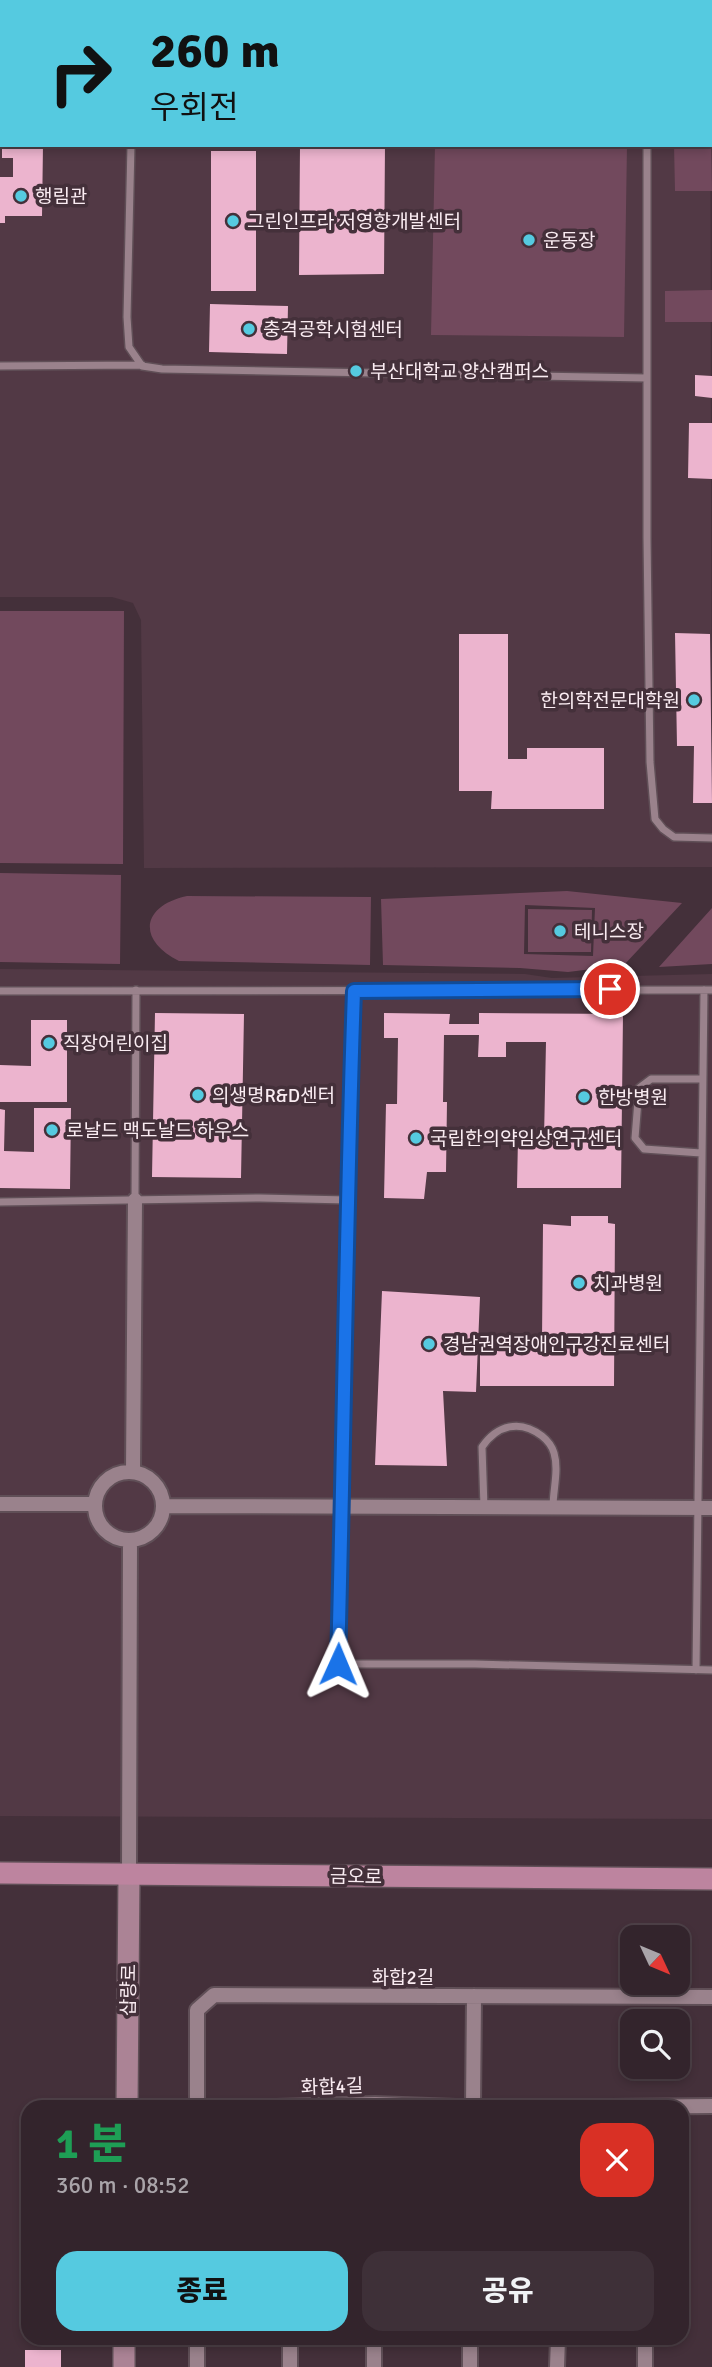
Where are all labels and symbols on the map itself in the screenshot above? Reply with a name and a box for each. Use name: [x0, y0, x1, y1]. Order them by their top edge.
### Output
place label: 행림관: [35, 185, 87, 209]
marker: 행림관: [13, 188, 29, 204]
place label: 그린인프라 저영향개발센터: [247, 210, 461, 234]
marker: 그린인프라 저영향개발센터: [225, 213, 241, 229]
place label: 운동장: [543, 229, 595, 253]
marker: 운동장: [521, 232, 537, 248]
place label: 충격공학시험센터: [263, 318, 403, 342]
marker: 충격공학시험센터: [241, 321, 257, 337]
place label: 부산대학교 양산캠퍼스: [370, 360, 549, 384]
marker: 부산대학교 양산캠퍼스: [348, 363, 364, 379]
place label: 한의학전문대학원: [540, 689, 680, 713]
marker: 한의학전문대학원: [686, 692, 702, 708]
place label: 테니스장: [574, 920, 644, 944]
marker: 테니스장: [552, 923, 568, 939]
pin: [580, 959, 640, 1019]
place label: 직장어린이집: [63, 1032, 168, 1056]
marker: 직장어린이집: [41, 1035, 57, 1051]
place label: 의생명R&D센터: [212, 1084, 335, 1108]
place label: 한방병원: [598, 1086, 668, 1110]
marker: 의생명R&D센터: [190, 1087, 206, 1103]
marker: 한방병원: [576, 1089, 592, 1105]
place label: 로날드 맥도날드 하우스: [66, 1119, 249, 1143]
marker: 로날드 맥도날드 하우스: [44, 1122, 60, 1138]
place label: 국립한의약임상연구센터: [430, 1127, 622, 1151]
marker: 국립한의약임상연구센터: [408, 1130, 424, 1146]
place label: 치과병원: [593, 1272, 663, 1296]
marker: 치과병원: [571, 1275, 587, 1291]
place label: 경남권역장애인구강진료센터: [443, 1333, 670, 1357]
marker: 경남권역장애인구강진료센터: [421, 1336, 437, 1352]
position arrow: [301, 1627, 375, 1701]
street label: 금오로: [330, 1865, 382, 1889]
north arrow: [620, 1925, 690, 1995]
street label: 삽량로: [117, 1964, 141, 2016]
street label: 화합2길: [372, 1966, 434, 1990]
street label: 화합4길: [300, 2074, 364, 2100]

